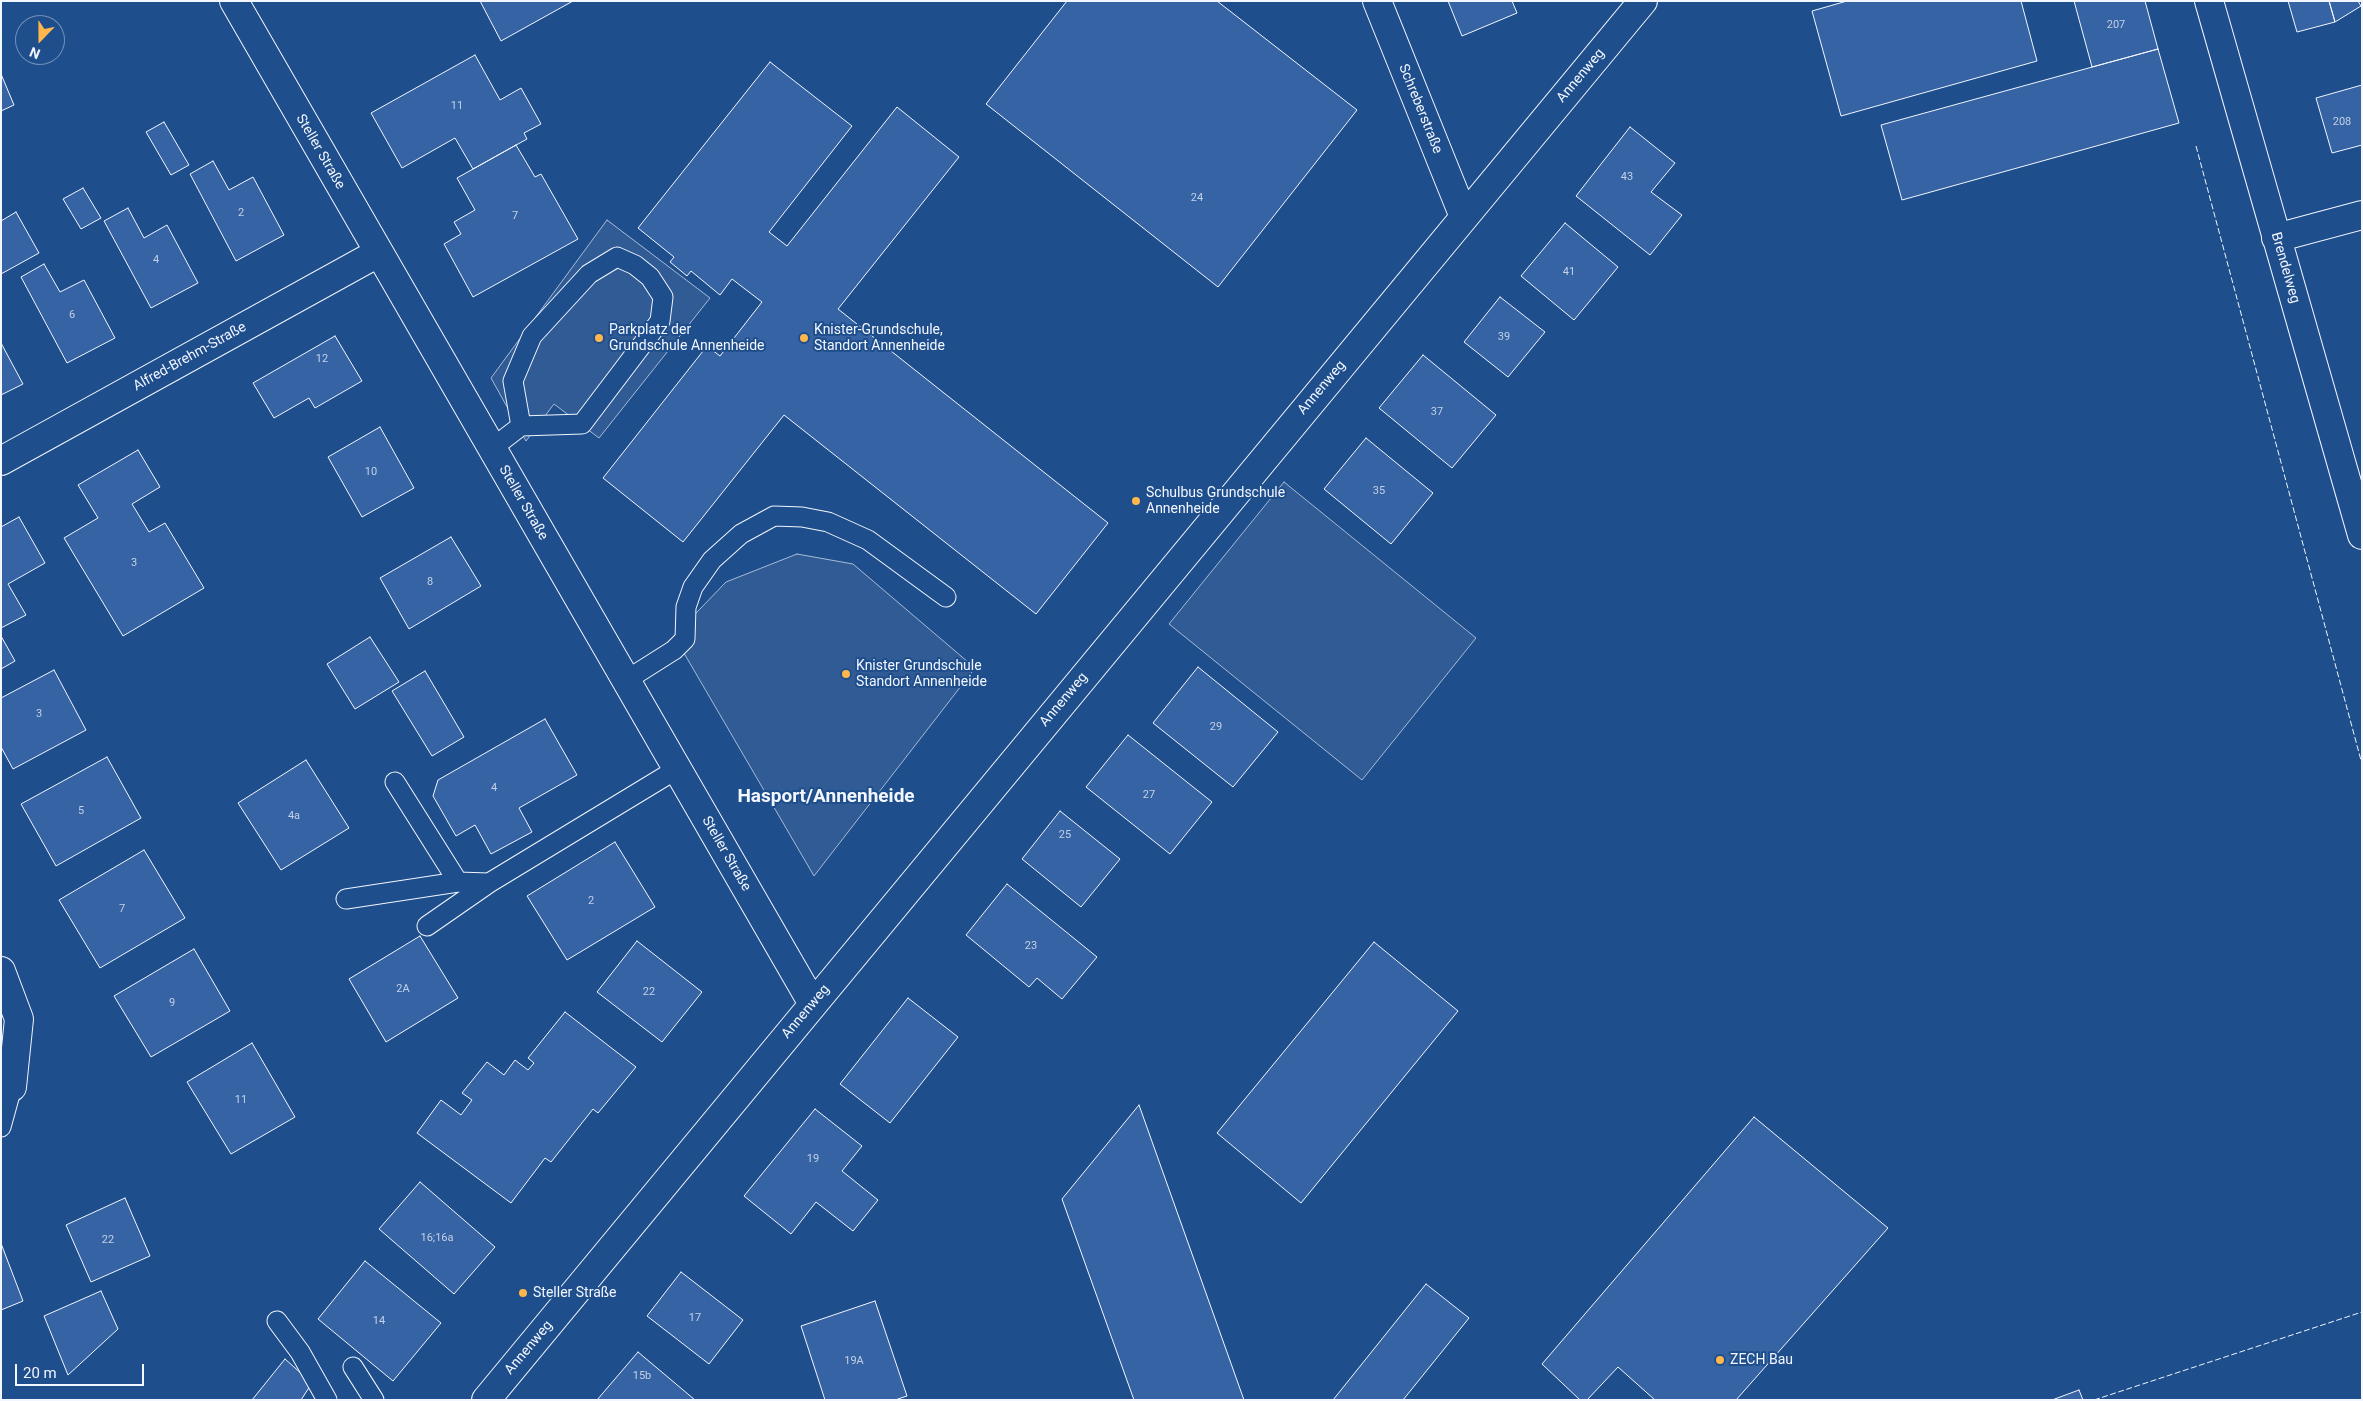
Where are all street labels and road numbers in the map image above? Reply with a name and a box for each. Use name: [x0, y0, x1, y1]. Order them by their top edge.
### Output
street label: Annenweg: [1553, 45, 1609, 107]
street label: Schreberstraße: [1394, 62, 1446, 156]
street label: Steller Straße: [292, 112, 348, 192]
street label: Brendelweg: [2267, 231, 2303, 305]
street label: Alfred-Brehm-Straße: [131, 319, 249, 395]
street label: Annenweg: [1294, 357, 1350, 419]
street label: Steller Straße: [495, 463, 551, 543]
street label: Annenweg: [1036, 669, 1092, 731]
street label: Steller Straße: [698, 814, 754, 894]
street label: Annenweg: [778, 981, 834, 1043]
street label: Annenweg: [501, 1317, 557, 1379]

